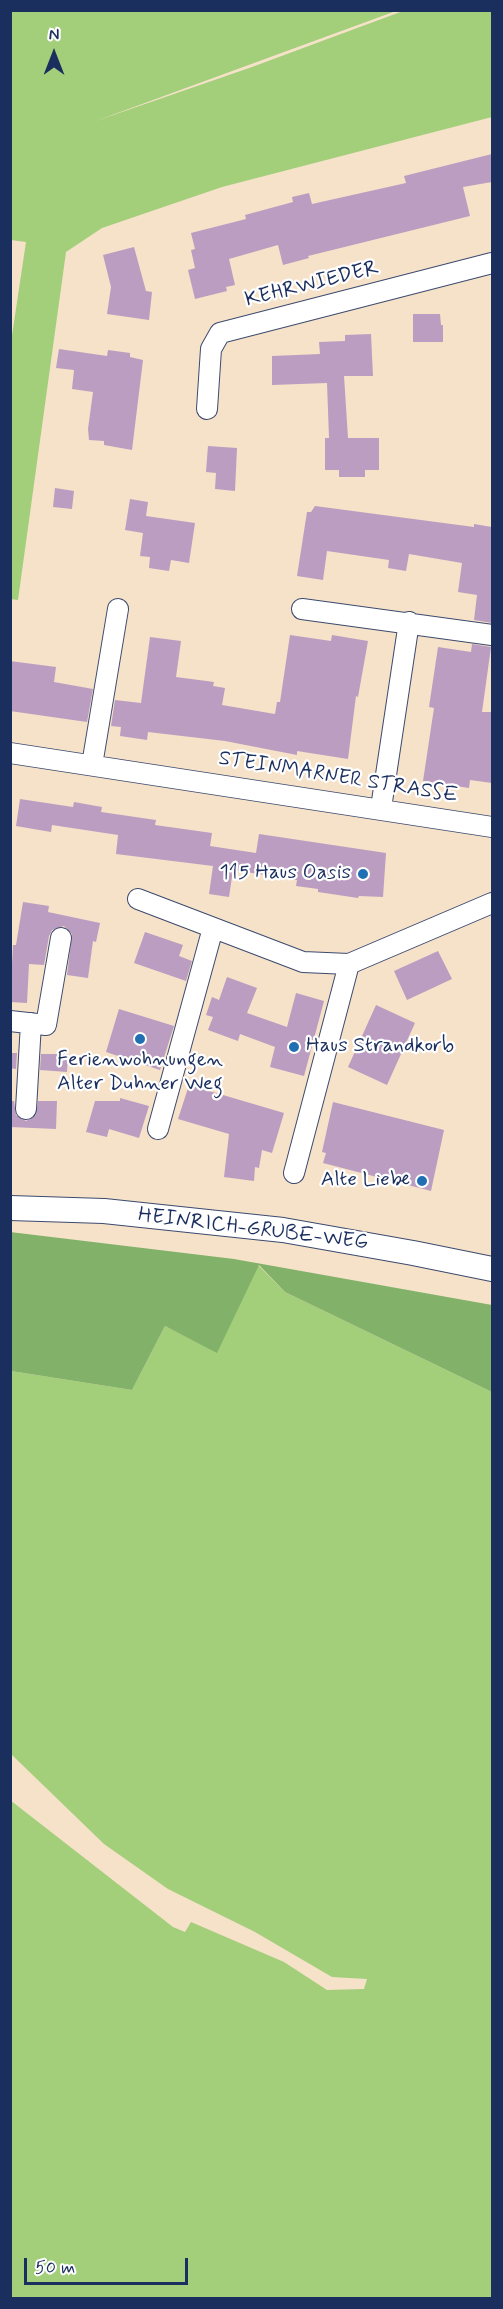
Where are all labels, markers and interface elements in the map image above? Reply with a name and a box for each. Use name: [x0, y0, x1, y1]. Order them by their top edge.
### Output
north arrow: [24, 24, 84, 84]
text: N: [49, 25, 59, 46]
street label: KEHRWIEDER: [243, 256, 381, 314]
street label: STEINMARNER STRASSE: [217, 747, 459, 809]
place label: 115 Haus Oasis: [219, 861, 351, 887]
marker: 115 Haus Oasis: [356, 867, 370, 881]
marker: Ferienwohnungen Alter Duhner Weg: [133, 1032, 147, 1046]
place label: Haus Strandkorb: [306, 1034, 454, 1060]
marker: Haus Strandkorb: [287, 1040, 301, 1054]
place label: Ferienwohnungen Alter Duhner Weg: [57, 1048, 223, 1098]
place label: Alte Liebe: [321, 1168, 410, 1194]
marker: Alte Liebe: [415, 1174, 429, 1188]
street label: HEINRICH-GRUBE-WEG: [137, 1203, 369, 1257]
scale bar: [27, 2246, 190, 2284]
text: 50 m: [35, 2256, 75, 2280]

